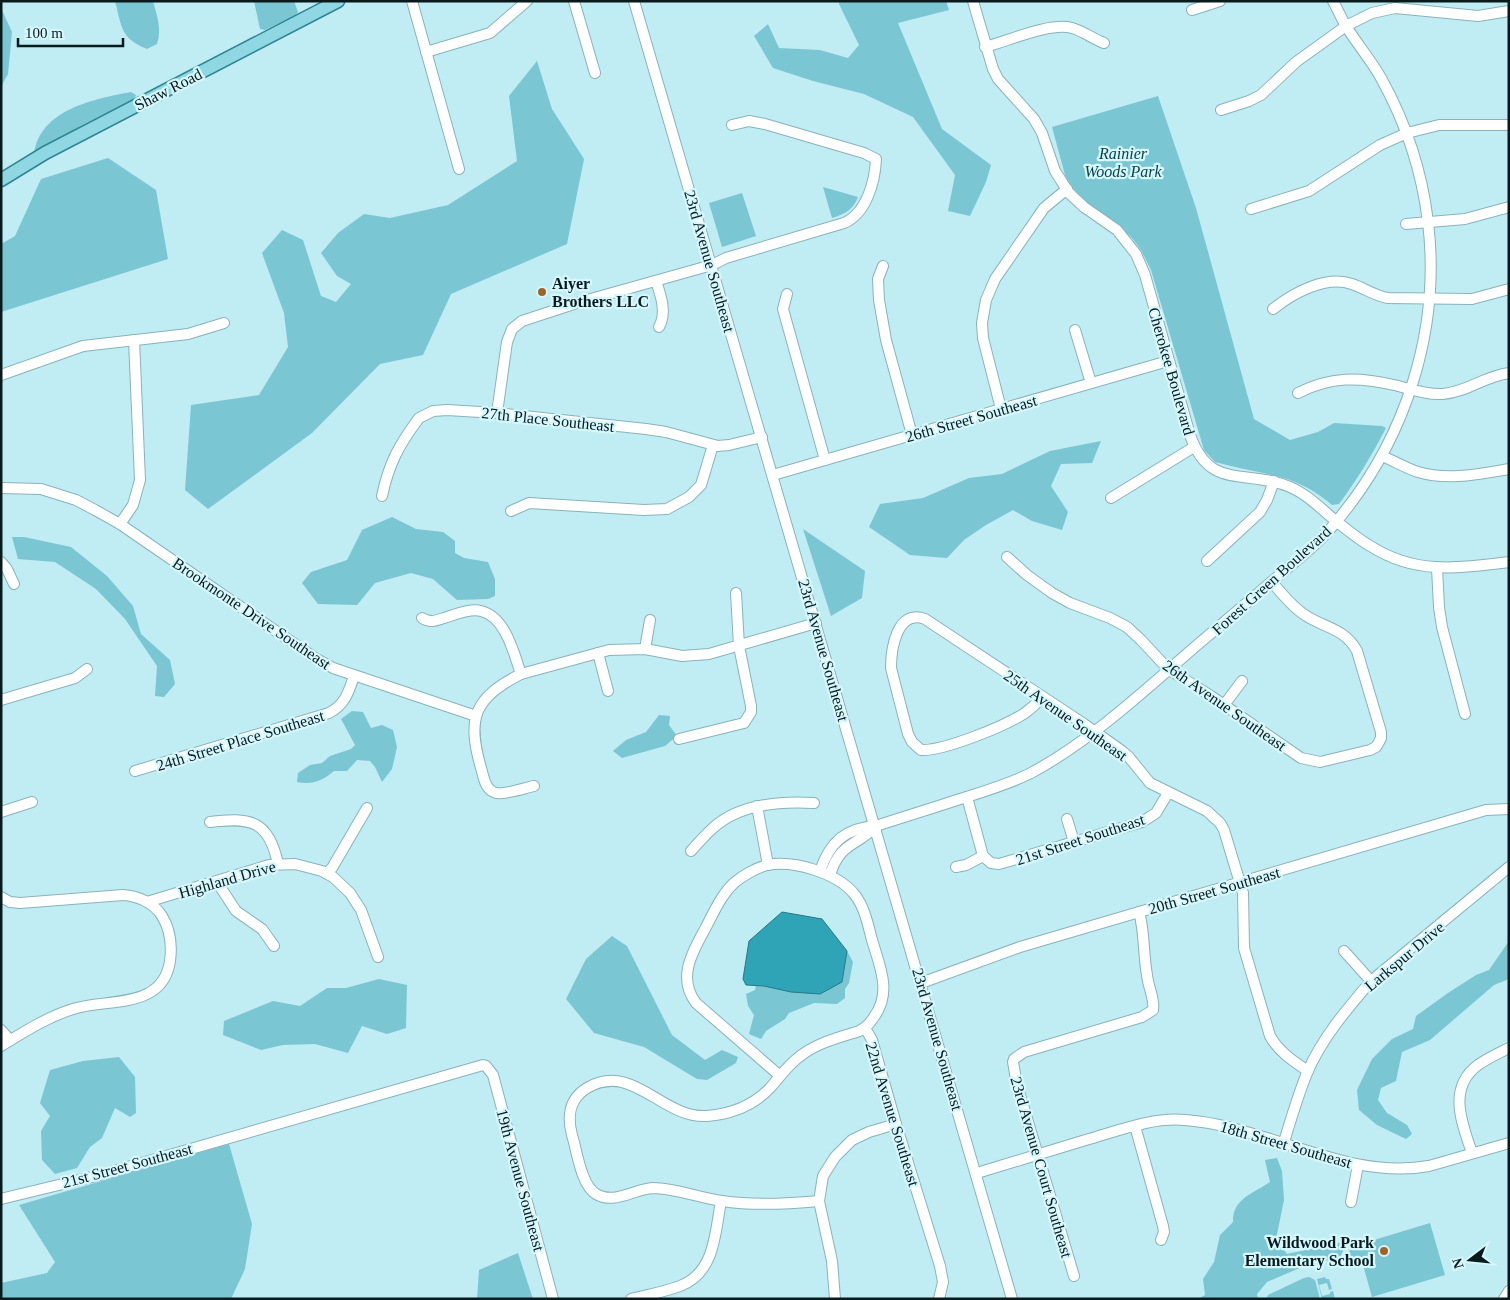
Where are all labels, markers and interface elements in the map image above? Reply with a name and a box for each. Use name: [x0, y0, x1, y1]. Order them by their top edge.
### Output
scale bar: [18, 15, 122, 47]
text: 100 m: [25, 25, 63, 41]
street label: Shaw Road: [132, 65, 205, 114]
park label: Rainier Woods Park: [1084, 145, 1162, 180]
street label: 23rd Avenue Southeast: [681, 188, 738, 335]
place label: Aiyer Brothers LLC: [552, 275, 649, 310]
marker: Aiyer Brothers LLC: [536, 286, 548, 298]
street label: Cherokee Boulevard: [1145, 305, 1198, 437]
street label: 26th Street Southeast: [903, 391, 1039, 445]
street label: 27th Place Southeast: [481, 404, 616, 435]
street label: Forest Green Boulevard: [1209, 523, 1334, 638]
street label: Brookmonte Drive Southeast: [170, 554, 334, 673]
street label: 23rd Avenue Southeast: [795, 577, 852, 724]
street label: 26th Avenue Southeast: [1160, 656, 1290, 755]
street label: 25th Avenue Southeast: [1001, 666, 1131, 765]
street label: 24th Street Place Southeast: [154, 707, 327, 774]
street label: 21st Street Southeast: [1014, 810, 1147, 868]
street label: Highland Drive: [177, 858, 278, 902]
street label: 20th Street Southeast: [1146, 863, 1282, 917]
street label: Larkspur Drive: [1361, 918, 1448, 995]
street label: 23rd Avenue Southeast: [909, 966, 966, 1113]
street label: 22nd Avenue Southeast: [862, 1040, 923, 1189]
street label: 23rd Avenue Court Southeast: [1007, 1075, 1076, 1260]
street label: 19th Avenue Southeast: [493, 1107, 548, 1254]
street label: 18th Street Southeast: [1218, 1118, 1354, 1172]
street label: 21st Street Southeast: [60, 1140, 195, 1191]
place label: Wildwood Park Elementary School: [1245, 1234, 1375, 1270]
north arrow: [1445, 1235, 1495, 1285]
marker: Wildwood Park Elementary School: [1378, 1245, 1390, 1257]
text: N: [1449, 1257, 1467, 1270]

